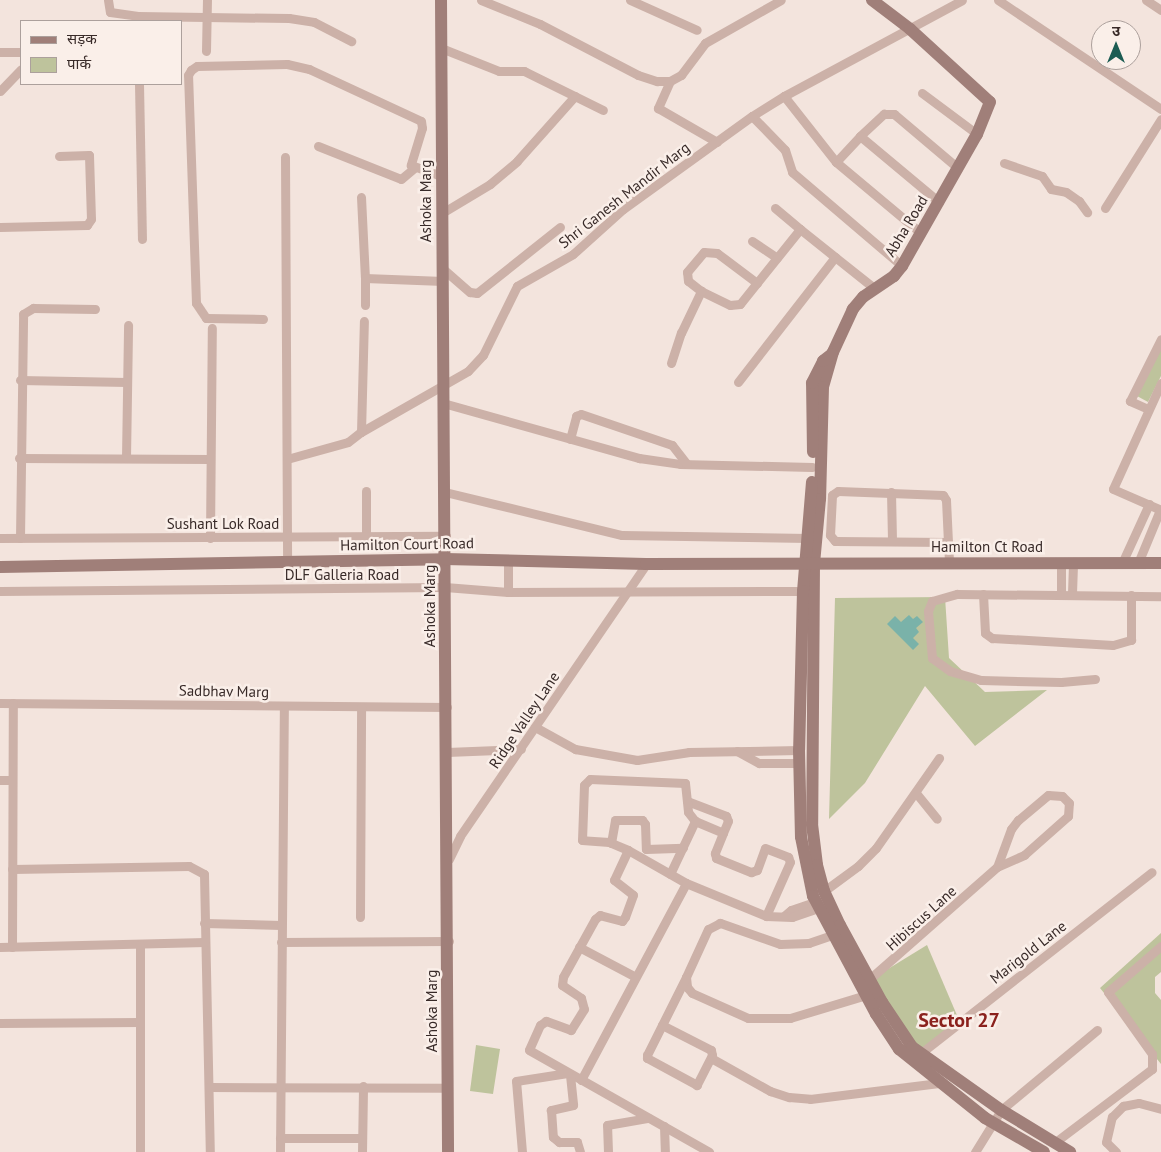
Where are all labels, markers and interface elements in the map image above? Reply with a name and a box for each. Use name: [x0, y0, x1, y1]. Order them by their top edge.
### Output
legend: [20, 20, 182, 85]
north arrow: [1091, 20, 1141, 70]
text: उ: [1112, 22, 1120, 40]
text: सड़क: [67, 29, 97, 48]
text: पार्क: [67, 54, 91, 73]
street label: Shri Ganesh Mandir Marg: [555, 138, 693, 252]
street label: Ashoka Marg: [417, 160, 435, 242]
street label: Abha Road: [881, 192, 931, 260]
street label: Sushant Lok Road: [166, 515, 280, 533]
street label: Hamilton Court Road: [340, 534, 474, 554]
street label: Hamilton Ct Road: [931, 538, 1043, 556]
street label: Ashoka Marg: [421, 565, 439, 647]
street label: DLF Galleria Road: [285, 566, 399, 584]
street label: Ridge Valley Lane: [485, 668, 563, 772]
street label: Sadbhav Marg: [178, 681, 270, 701]
street label: Hibiscus Lane: [882, 882, 960, 954]
street label: Marigold Lane: [986, 917, 1070, 987]
street label: Ashoka Marg: [423, 970, 441, 1052]
district label: Sector 27: [918, 1008, 1000, 1032]

